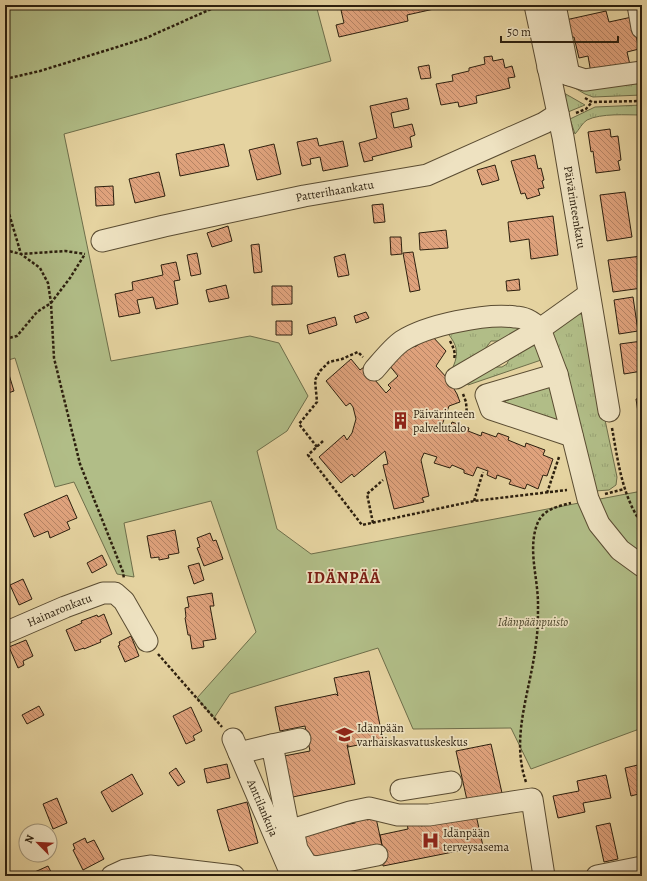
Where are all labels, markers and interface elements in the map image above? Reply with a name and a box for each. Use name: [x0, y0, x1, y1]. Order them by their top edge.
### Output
scale bar: [501, 18, 618, 44]
text: 50 m: [507, 24, 531, 40]
street label: Päivärinteenkatu: [560, 164, 590, 250]
street label: Patterihaankatu: [294, 176, 376, 206]
place label: Päivärinteen palvelutalo: [413, 406, 475, 436]
building icon: Päivärinteen palvelutalo: [390, 411, 410, 431]
district label: IDÄNPÄÄ: [307, 567, 381, 589]
street label: Hainaronkatu: [24, 590, 95, 631]
park label: Idänpäänpuisto: [498, 614, 568, 630]
place label: Idänpään varhaiskasvatuskeskus: [356, 720, 468, 750]
school or university icon: Idänpään varhaiskasvatuskeskus: [334, 725, 354, 745]
street label: Anttilankuja: [243, 776, 282, 839]
north arrow: [18, 823, 58, 863]
place label: Idänpään terveysasema: [443, 825, 510, 855]
hospital icon: Idänpään terveysasema: [420, 830, 440, 850]
text: N: [21, 832, 38, 846]

